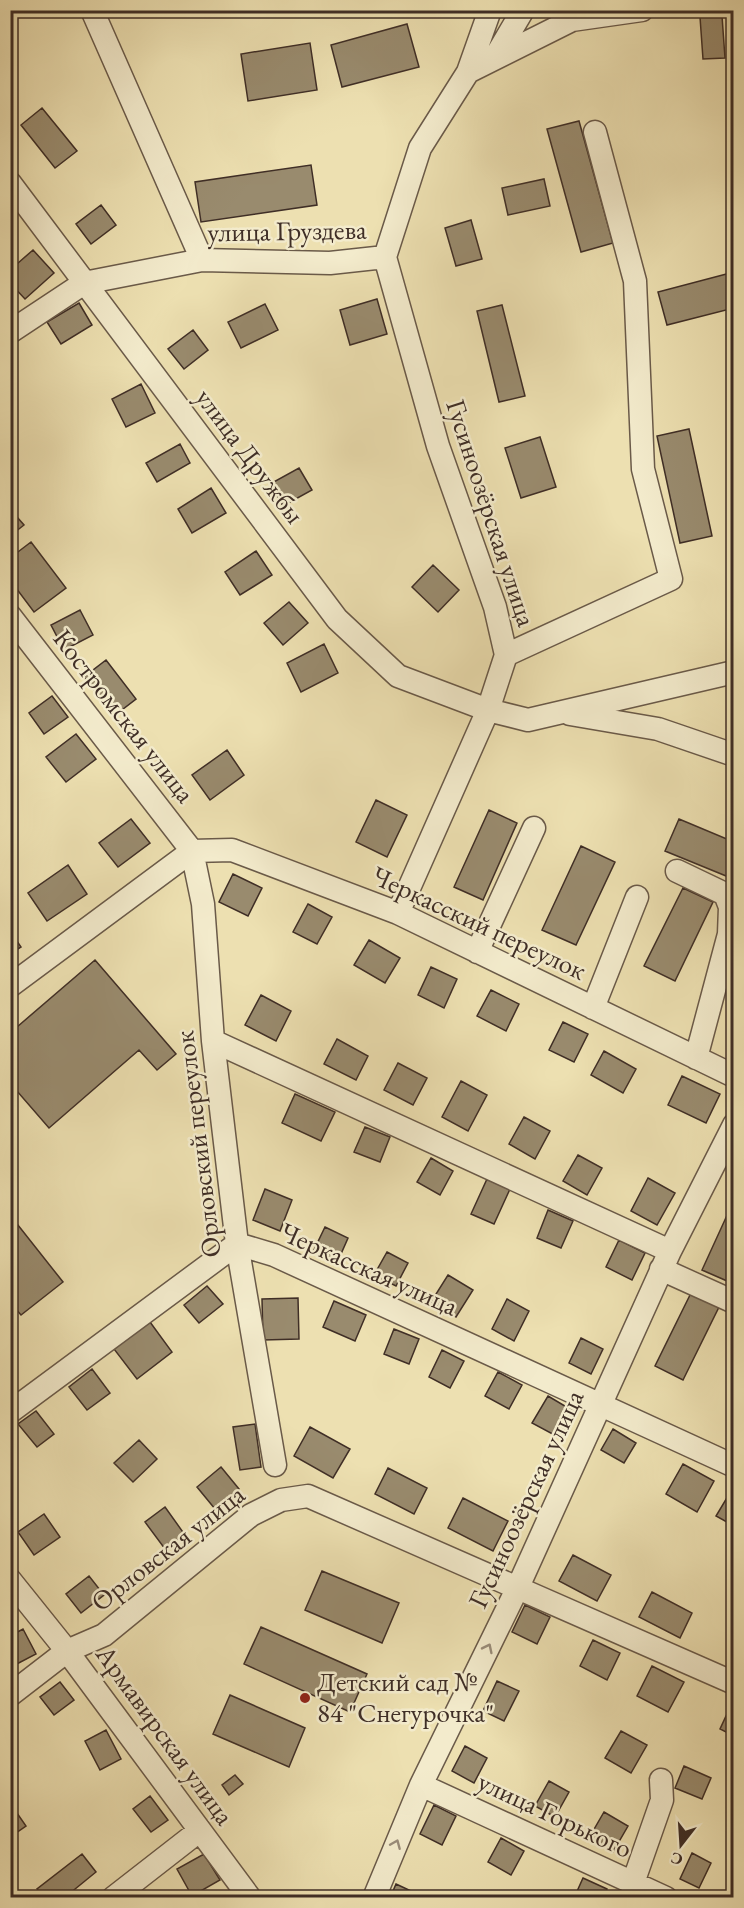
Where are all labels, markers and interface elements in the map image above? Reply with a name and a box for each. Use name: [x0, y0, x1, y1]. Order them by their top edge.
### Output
street label: улица Груздева: [207, 212, 367, 249]
street label: улица Дружбы: [188, 381, 313, 530]
street label: Гусиноозёрская улица: [438, 395, 545, 631]
street label: Костромская улица: [46, 622, 203, 810]
street label: Черкасский переулок: [366, 857, 592, 988]
street label: Орловский переулок: [166, 1029, 229, 1259]
street label: Черкасская улица: [275, 1214, 464, 1323]
street label: Гусиноозёрская улица: [460, 1384, 591, 1613]
street label: Орловская улица: [84, 1476, 252, 1619]
street label: Армавирская улица: [88, 1637, 243, 1832]
one-way arrow: [481, 1644, 493, 1655]
place label: Детский сад № 84 "Снегурочка": [317, 1664, 494, 1730]
marker: Детский сад № 84 "Снегурочка": [298, 1691, 312, 1705]
street label: улица Горького: [472, 1764, 638, 1866]
north arrow: [651, 1815, 711, 1875]
one-way arrow: [389, 1839, 401, 1850]
text: С: [668, 1847, 685, 1871]

